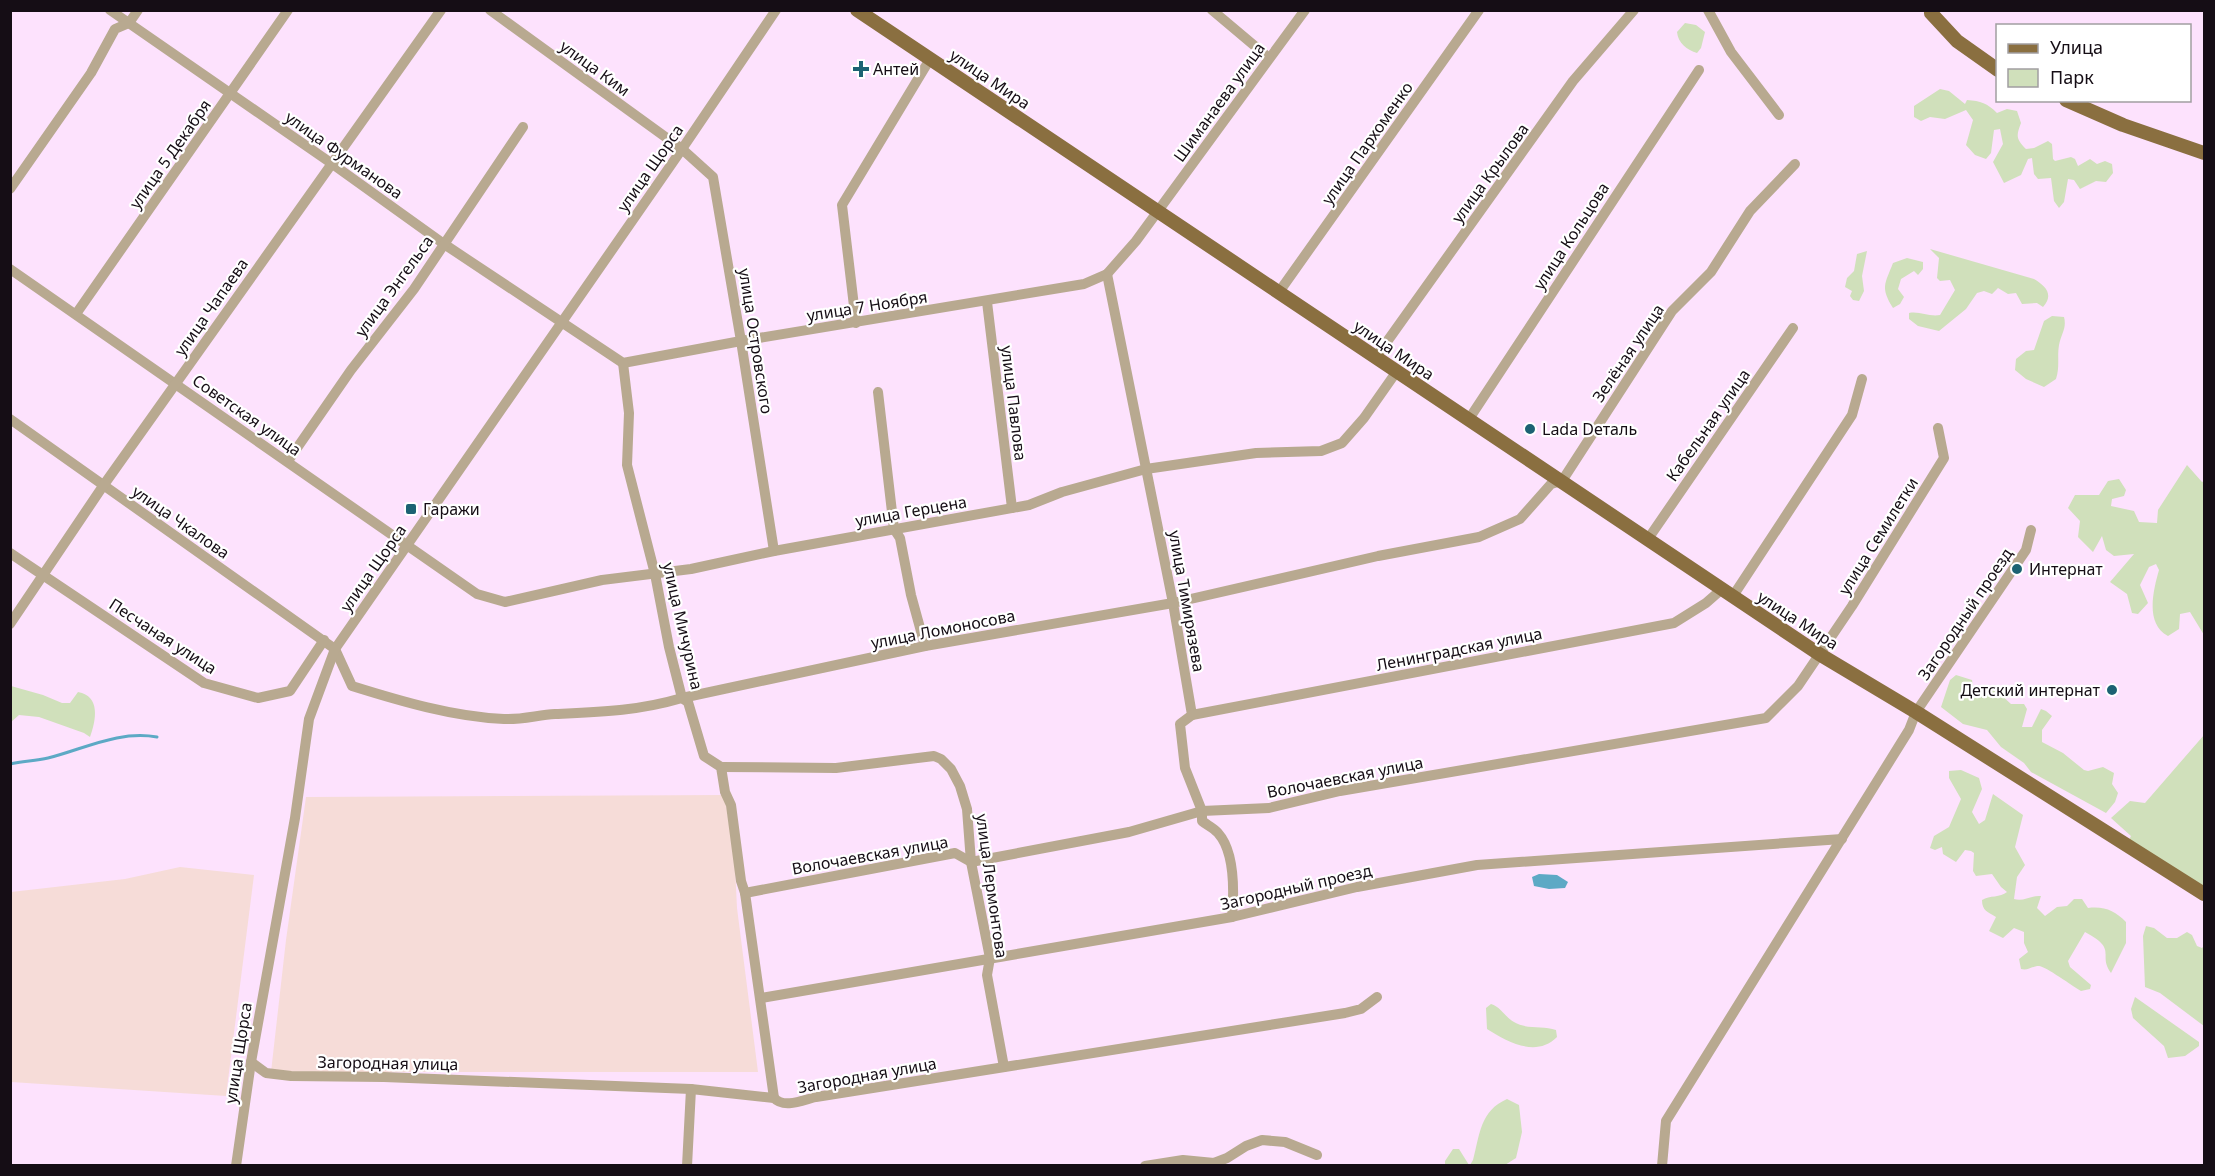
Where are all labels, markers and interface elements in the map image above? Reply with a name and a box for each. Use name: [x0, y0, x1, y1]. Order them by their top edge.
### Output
legend: [1996, 24, 2191, 102]
street label: улица Ким: [555, 35, 635, 101]
text: Улица: [2050, 35, 2103, 59]
street label: Шиманаева улица: [1168, 38, 1270, 166]
street label: улица Мира: [945, 44, 1035, 114]
place label: Антей: [873, 58, 919, 80]
marker: Антей: [854, 62, 868, 76]
text: Парк: [2050, 65, 2094, 89]
street label: улица Пархоменко: [1316, 77, 1418, 209]
street label: улица 5 Декабря: [124, 95, 216, 213]
street label: улица Фурманова: [281, 106, 407, 204]
street label: улица Крылова: [1446, 119, 1534, 227]
street label: улица Щорса: [612, 120, 688, 216]
street label: улица Кольцова: [1528, 178, 1614, 294]
street label: улица Энгельса: [350, 231, 438, 341]
street label: улица Чапаева: [169, 254, 253, 360]
street label: улица Островского: [734, 267, 778, 415]
street label: улица 7 Ноября: [805, 286, 929, 326]
street label: Зелёная улица: [1587, 300, 1669, 406]
street label: улица Мира: [1349, 315, 1439, 385]
street label: улица Павлова: [996, 344, 1032, 462]
street label: Кабельная улица: [1661, 364, 1755, 486]
street label: Советская улица: [188, 369, 306, 461]
place label: Lada Dеталь: [1542, 418, 1637, 440]
marker: Lada Dеталь: [1523, 422, 1537, 436]
street label: улица Семилетки: [1833, 473, 1923, 599]
street label: улица Чкалова: [128, 480, 234, 564]
street label: улица Герцена: [853, 490, 969, 532]
place label: Гаражи: [423, 498, 480, 520]
marker: Гаражи: [404, 502, 418, 516]
street label: улица Щорса: [335, 520, 411, 616]
street label: улица Тимирязева: [1164, 528, 1210, 674]
street label: Загородный проезд: [1913, 544, 2018, 684]
place label: Интернат: [2029, 558, 2103, 580]
street label: улица Мичурина: [658, 560, 708, 692]
marker: Интернат: [2010, 562, 2024, 576]
street label: улица Мира: [1753, 586, 1843, 654]
street label: Песчаная улица: [105, 593, 221, 679]
street label: улица Ломоносова: [869, 604, 1017, 654]
street label: Ленинградская улица: [1374, 622, 1544, 676]
place label: Детский интернат: [1960, 679, 2101, 701]
marker: Детский интернат: [2105, 683, 2119, 697]
street label: Волочаевская улица: [1265, 751, 1425, 803]
street label: улица Лермонтова: [971, 812, 1013, 960]
street label: Волочаевская улица: [790, 830, 950, 880]
street label: Загородный проезд: [1218, 859, 1374, 915]
street label: улица Щорса: [219, 1001, 257, 1105]
street label: Загородная улица: [317, 1051, 459, 1075]
street label: Загородная улица: [796, 1052, 938, 1098]

